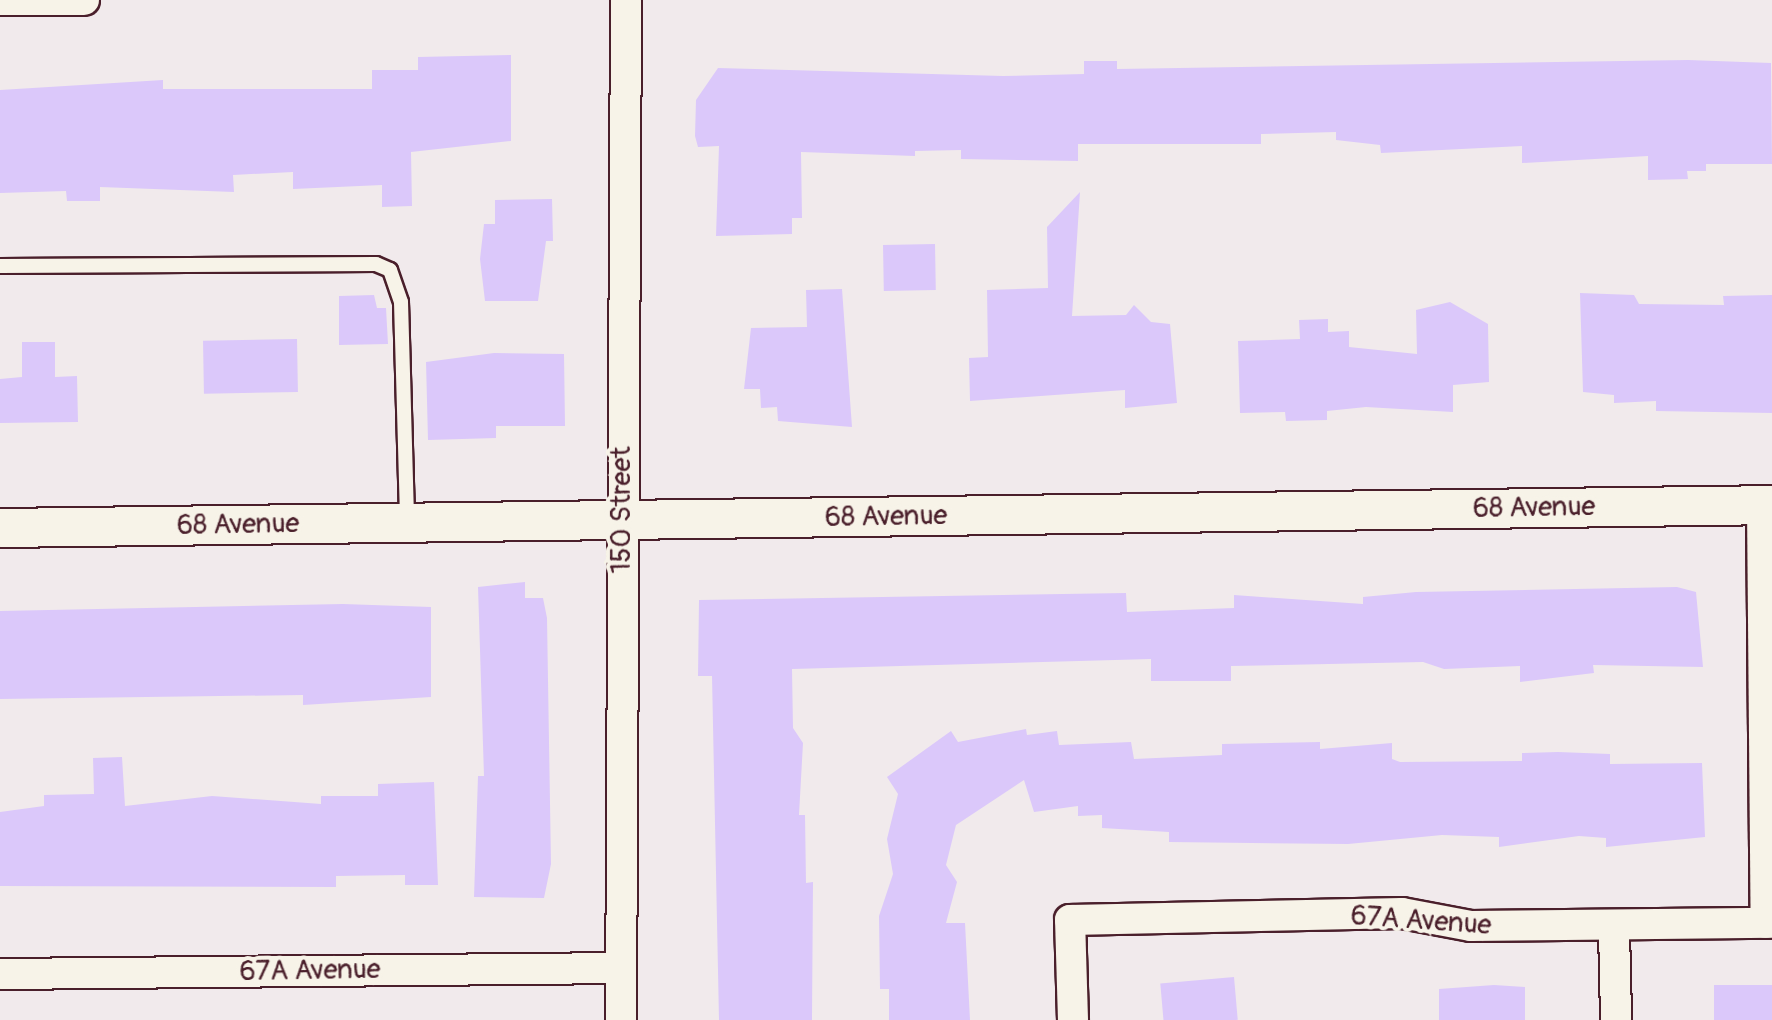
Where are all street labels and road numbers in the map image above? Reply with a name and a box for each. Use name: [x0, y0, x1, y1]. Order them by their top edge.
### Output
street label: 150 Street: [605, 446, 639, 574]
street label: 68 Avenue: [1472, 490, 1596, 526]
street label: 68 Avenue: [824, 499, 948, 535]
street label: 68 Avenue: [176, 507, 300, 543]
street label: 67A Avenue: [1349, 899, 1493, 943]
street label: 67A Avenue: [239, 953, 381, 989]

